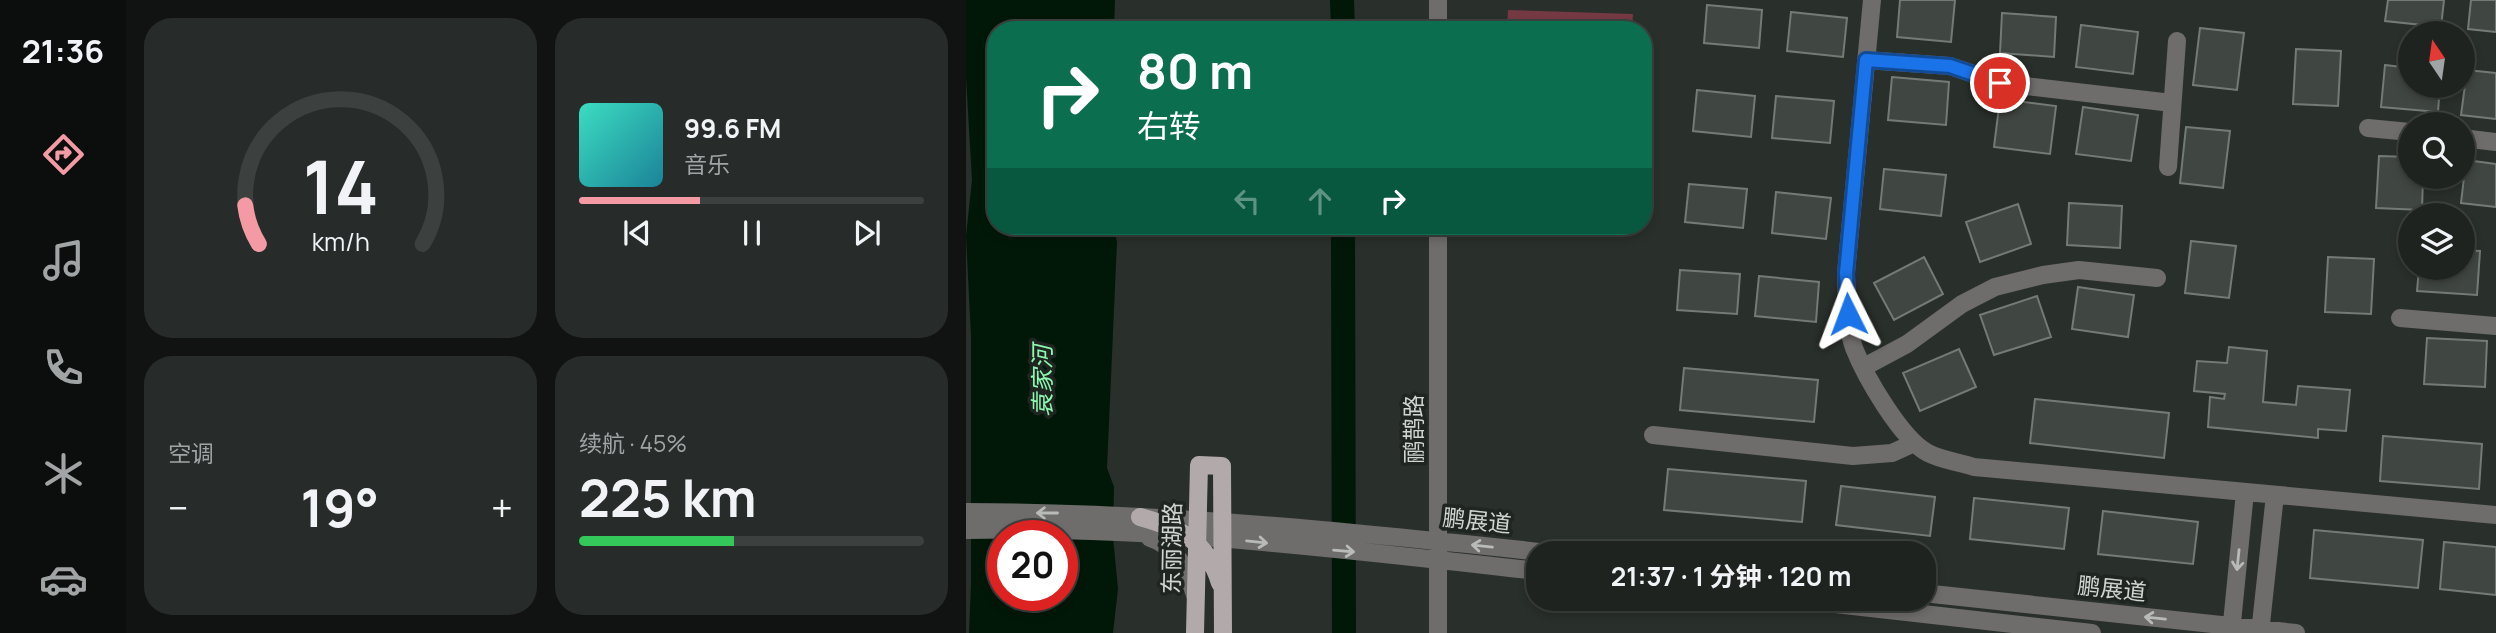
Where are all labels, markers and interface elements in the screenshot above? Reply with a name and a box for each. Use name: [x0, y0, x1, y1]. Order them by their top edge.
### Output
north arrow: [2398, 21, 2474, 98]
map controls: [2398, 21, 2475, 280]
text: 21:36: [22, 29, 104, 73]
text: 80 m: [1137, 37, 1253, 104]
icon: right: [1022, 49, 1113, 140]
pin: [1970, 53, 2030, 113]
icon: arrive: [1981, 64, 2019, 102]
text: 右转: [1137, 104, 1201, 148]
text: 99.6 FM: [684, 110, 781, 146]
button: search: [2398, 112, 2475, 189]
icon: directions: [39, 130, 88, 179]
text: 14: [302, 136, 379, 236]
text: 音乐: [684, 148, 730, 180]
icon: left: [1228, 182, 1266, 220]
icon: ahead: [1301, 182, 1339, 220]
icon: right: [1374, 182, 1412, 220]
button: layers: [2398, 203, 2475, 280]
icon: previous: [618, 214, 656, 252]
icon: pause: [733, 214, 771, 252]
icon: next: [848, 214, 886, 252]
text: km/h: [311, 224, 370, 259]
icon: music: [39, 236, 88, 285]
position arrow: [1811, 277, 1885, 351]
water label: 袁家河: [1025, 341, 1058, 417]
icon: phone: [39, 343, 88, 392]
street label: 鹂鹊路: [1397, 395, 1429, 464]
text: 续航 · 45%: [579, 427, 687, 459]
text: 空调: [168, 437, 214, 469]
icon: climate: [39, 449, 88, 498]
text: 225 km: [579, 462, 757, 533]
text: 19°: [301, 472, 379, 543]
text: −: [168, 481, 189, 533]
text: +: [491, 481, 513, 533]
street label: 鹏展道: [1441, 500, 1513, 540]
street label: 东丽湖路: [1154, 502, 1188, 594]
one-way arrow: [1036, 506, 1059, 519]
speed limit sign: 20: [987, 520, 1078, 611]
one-way arrow: [1245, 536, 1267, 549]
one-way arrow: [1472, 539, 1494, 552]
one-way arrow: [1332, 545, 1355, 558]
one-way arrow: [2231, 548, 2244, 571]
icon: car: [39, 555, 88, 604]
text: 21:37 · 1 分钟 · 120 m: [1611, 558, 1851, 594]
street label: 鹏展道: [2076, 568, 2148, 608]
one-way arrow: [2144, 611, 2167, 624]

